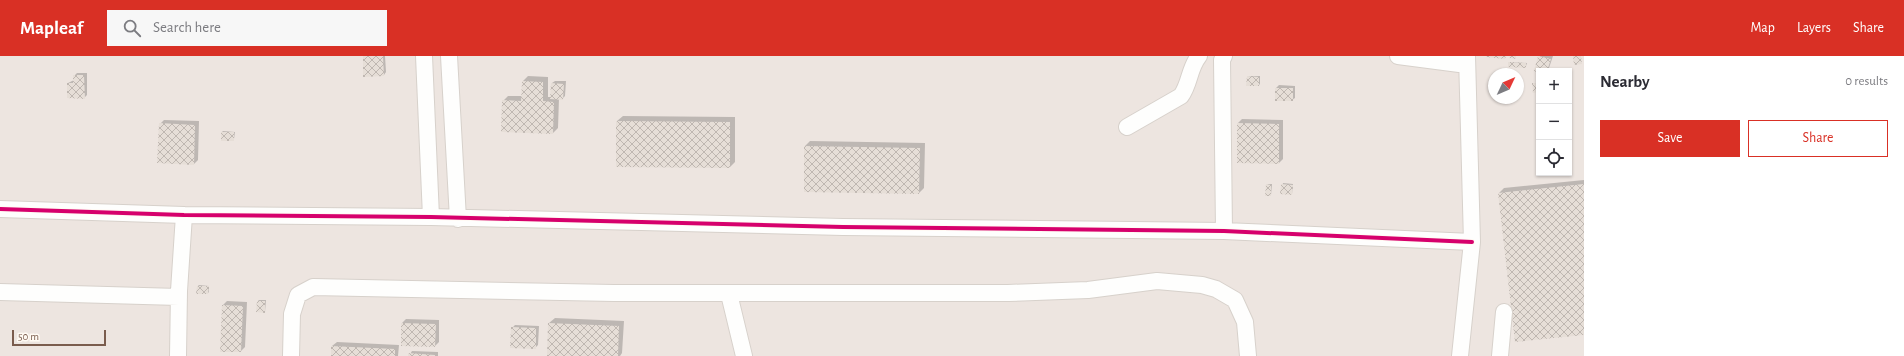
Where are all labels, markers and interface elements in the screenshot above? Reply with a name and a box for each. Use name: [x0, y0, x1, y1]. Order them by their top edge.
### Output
search box: [107, 10, 387, 46]
icon: search: [121, 17, 143, 39]
text: Mapleaf: [20, 19, 83, 38]
text: Search here: [153, 20, 221, 35]
text: Map: [1750, 21, 1775, 35]
text: Layers: [1797, 21, 1831, 35]
text: Share: [1853, 21, 1884, 35]
north arrow: [1488, 68, 1524, 104]
map controls: [1536, 68, 1572, 176]
button: +: [1536, 68, 1572, 104]
text: Nearby: [1600, 73, 1650, 90]
text: 0 results: [1845, 75, 1888, 88]
button: −: [1536, 104, 1572, 140]
button: Save: [1600, 120, 1740, 157]
button: Share: [1748, 120, 1888, 157]
button: locate: [1536, 140, 1572, 176]
scale bar: [12, 328, 106, 347]
text: 50 m: [18, 331, 39, 342]

